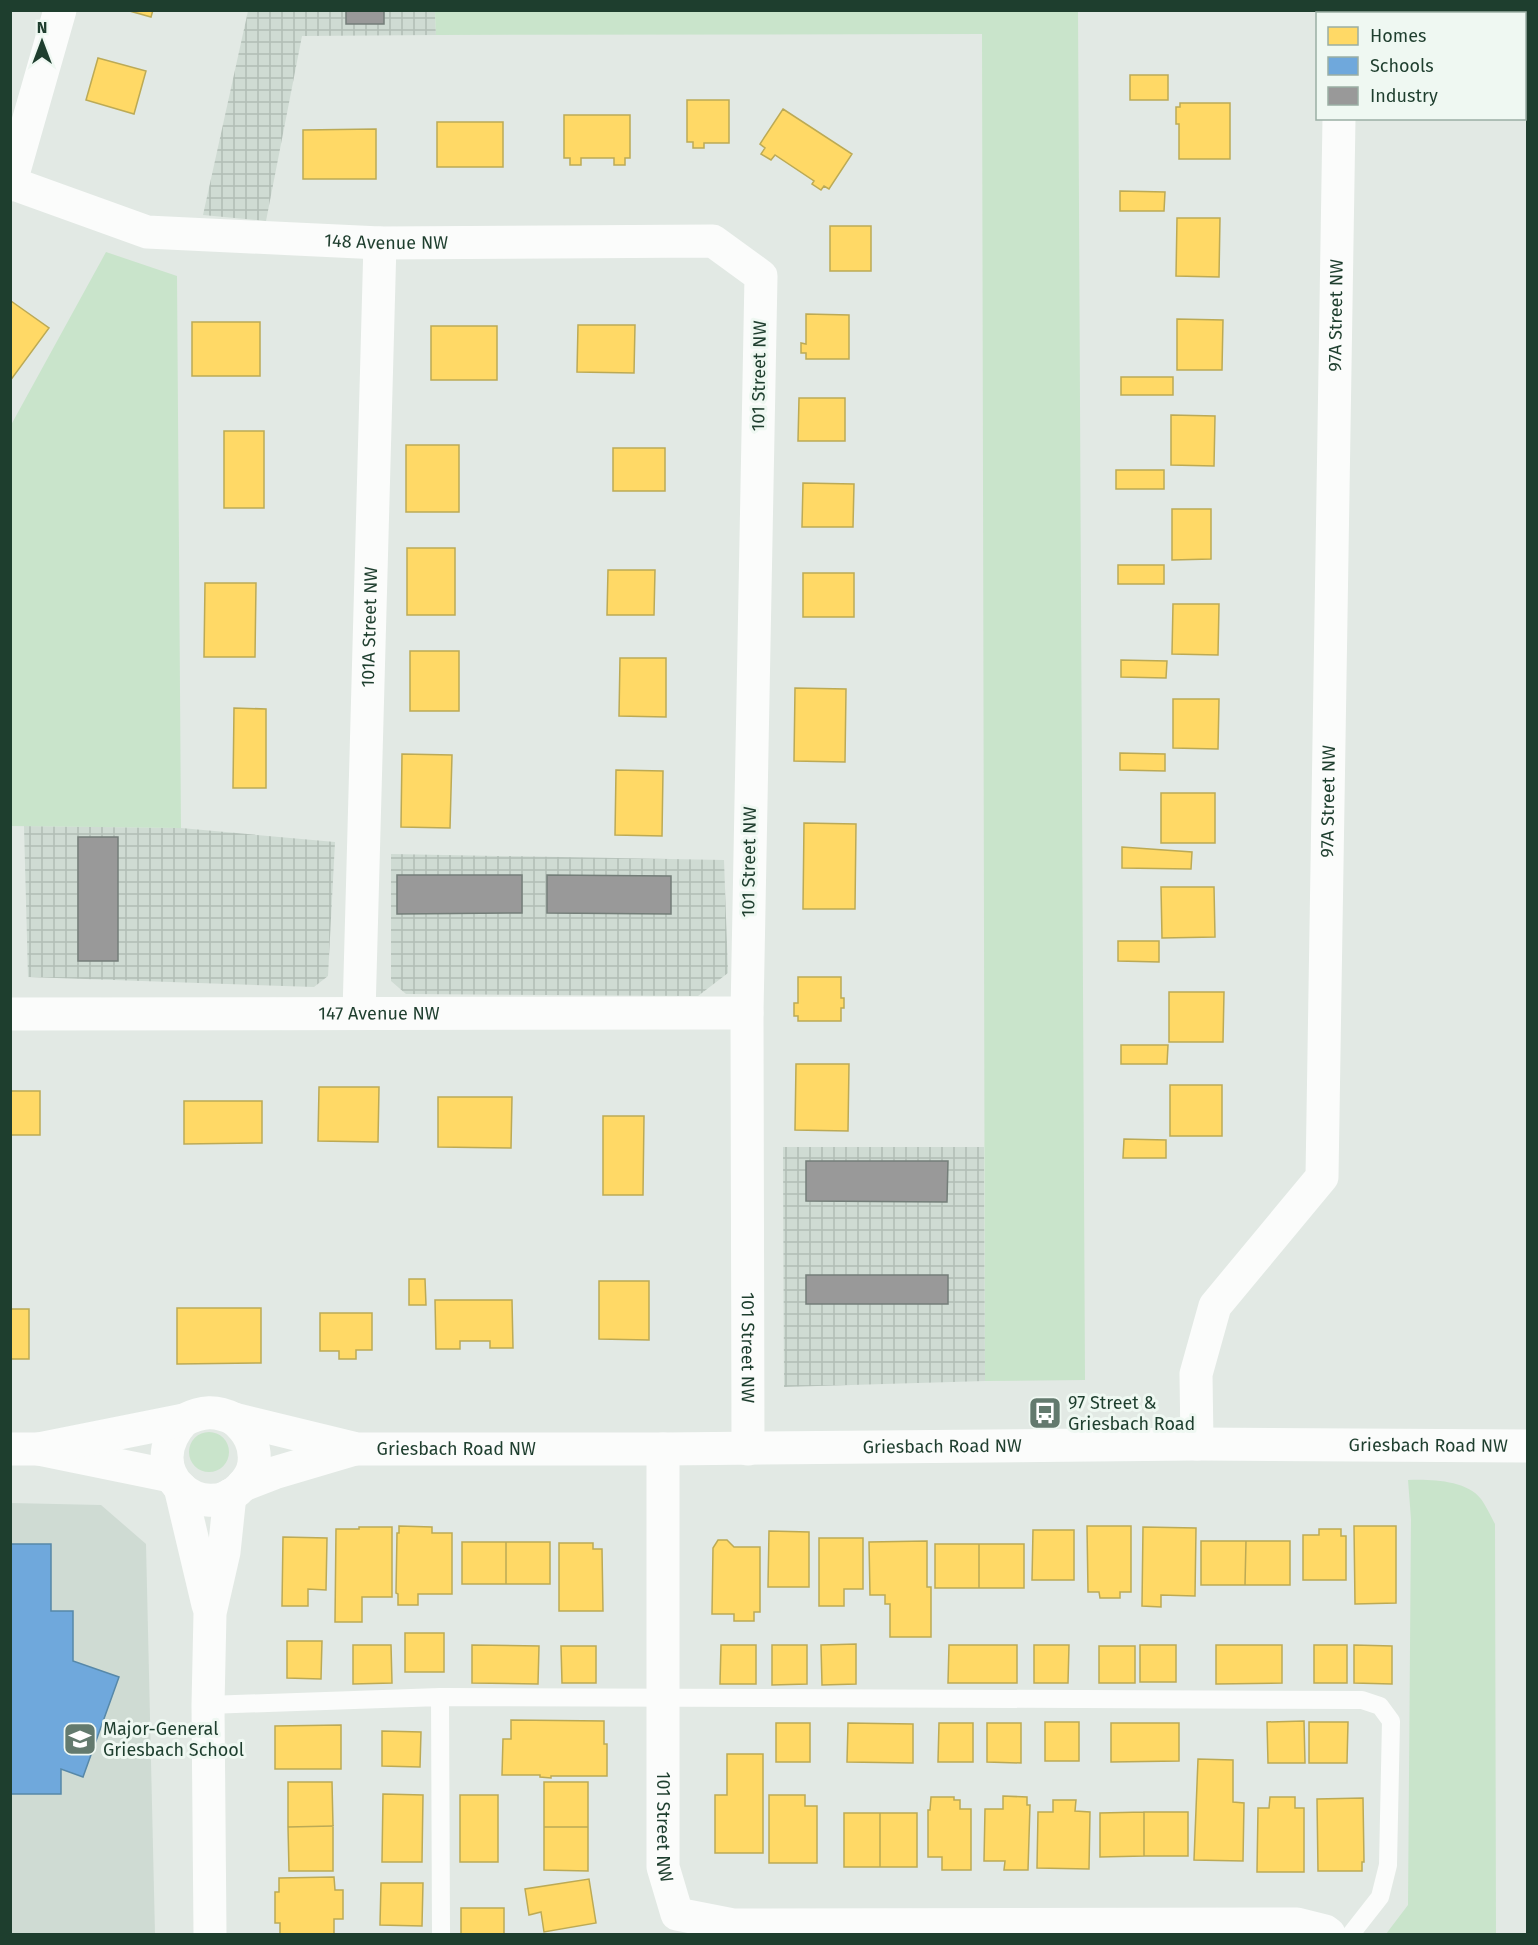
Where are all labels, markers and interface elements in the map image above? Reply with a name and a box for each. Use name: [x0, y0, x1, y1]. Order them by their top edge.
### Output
north arrow: [12, 12, 72, 72]
legend: [1316, 12, 1526, 120]
text: N: [37, 18, 47, 37]
text: Homes: [1370, 25, 1426, 47]
text: Schools: [1370, 55, 1434, 77]
text: Industry: [1370, 85, 1438, 107]
street label: 148 Avenue NW: [324, 229, 448, 254]
street label: 97A Street NW: [1324, 259, 1348, 372]
street label: 101 Street NW: [747, 320, 771, 432]
street label: 101A Street NW: [357, 566, 382, 688]
street label: 97A Street NW: [1316, 745, 1340, 858]
street label: 101 Street NW: [737, 806, 761, 918]
street label: 147 Avenue NW: [318, 1002, 440, 1025]
street label: 101 Street NW: [737, 1292, 759, 1403]
place label: 97 Street & Griesbach Road: [1068, 1392, 1195, 1435]
bus stop icon: 97 Street & Griesbach Road: [1027, 1395, 1063, 1431]
street label: Griesbach Road NW: [1348, 1434, 1508, 1457]
street label: Griesbach Road NW: [862, 1435, 1022, 1458]
street label: Griesbach Road NW: [377, 1438, 536, 1460]
place label: Major-General Griesbach School: [103, 1718, 244, 1761]
school or university icon: Major-General Griesbach School: [62, 1721, 98, 1757]
street label: 101 Street NW: [652, 1772, 678, 1885]

